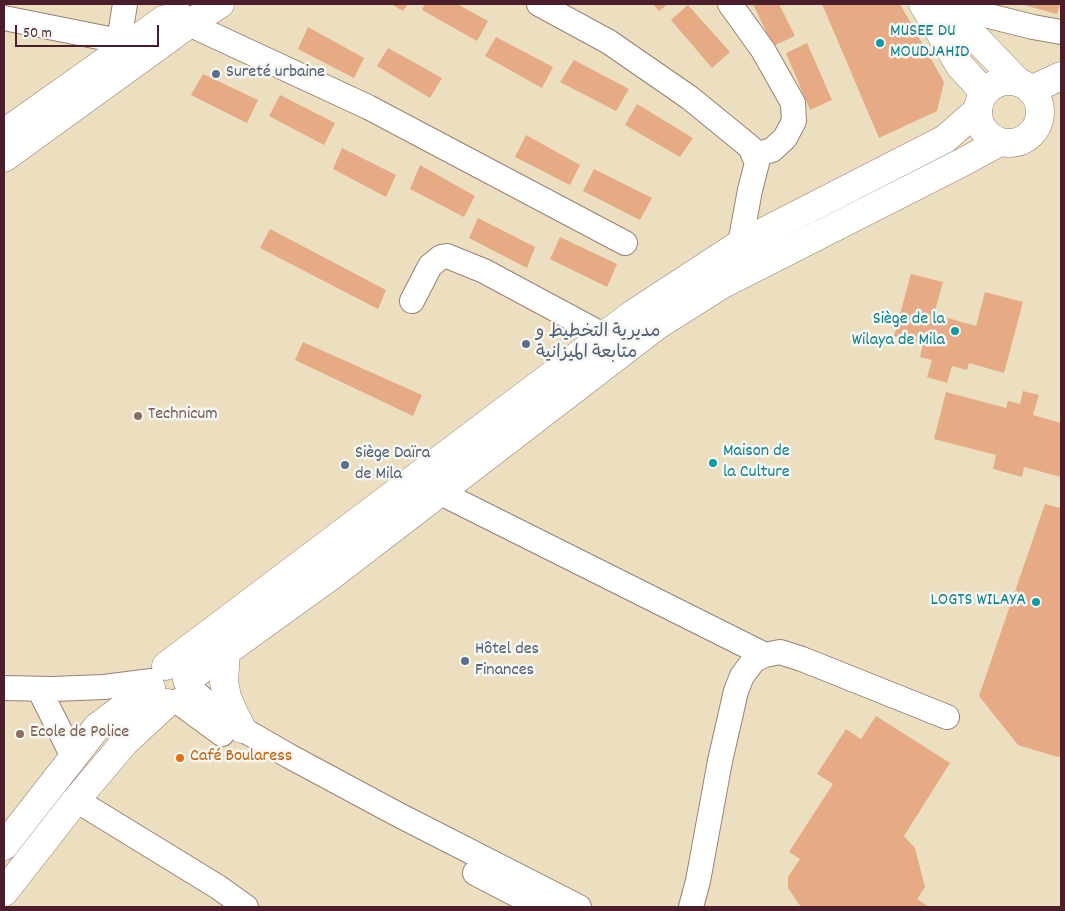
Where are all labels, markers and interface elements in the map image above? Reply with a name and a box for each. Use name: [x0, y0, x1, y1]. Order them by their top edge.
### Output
scale bar: [18, 15, 161, 47]
place label: MUSEE DU MOUDJAHID: [890, 22, 969, 64]
text: 50 m: [23, 23, 52, 45]
marker: MUSEE DU MOUDJAHID: [874, 37, 886, 49]
place label: Sureté urbaine: [226, 63, 325, 85]
marker: Sureté urbaine: [210, 68, 222, 80]
place label: Siège de la Wilaya de Mila: [852, 310, 945, 352]
place label: مديرية التخطيط و متابعة الميزانية: [536, 323, 660, 366]
marker: Siège de la Wilaya de Mila: [949, 325, 961, 337]
marker: مديرية التخطيط و متابعة الميزانية: [520, 338, 532, 350]
place label: Technicum: [148, 405, 218, 427]
marker: Technicum: [132, 410, 144, 422]
place label: Maison de la Culture: [723, 442, 790, 484]
place label: Siège Daïra de Mila: [355, 444, 430, 486]
marker: Maison de la Culture: [707, 457, 719, 469]
marker: Siège Daïra de Mila: [339, 459, 351, 471]
place label: LOGTS WILAYA: [930, 591, 1026, 613]
marker: LOGTS WILAYA: [1030, 596, 1042, 608]
place label: Hôtel des Finances: [475, 640, 539, 682]
marker: Hôtel des Finances: [459, 655, 471, 667]
place label: Ecole de Police: [30, 723, 129, 745]
marker: Ecole de Police: [14, 728, 26, 740]
place label: Café Boularess: [190, 747, 292, 769]
marker: Café Boularess: [174, 752, 186, 764]

